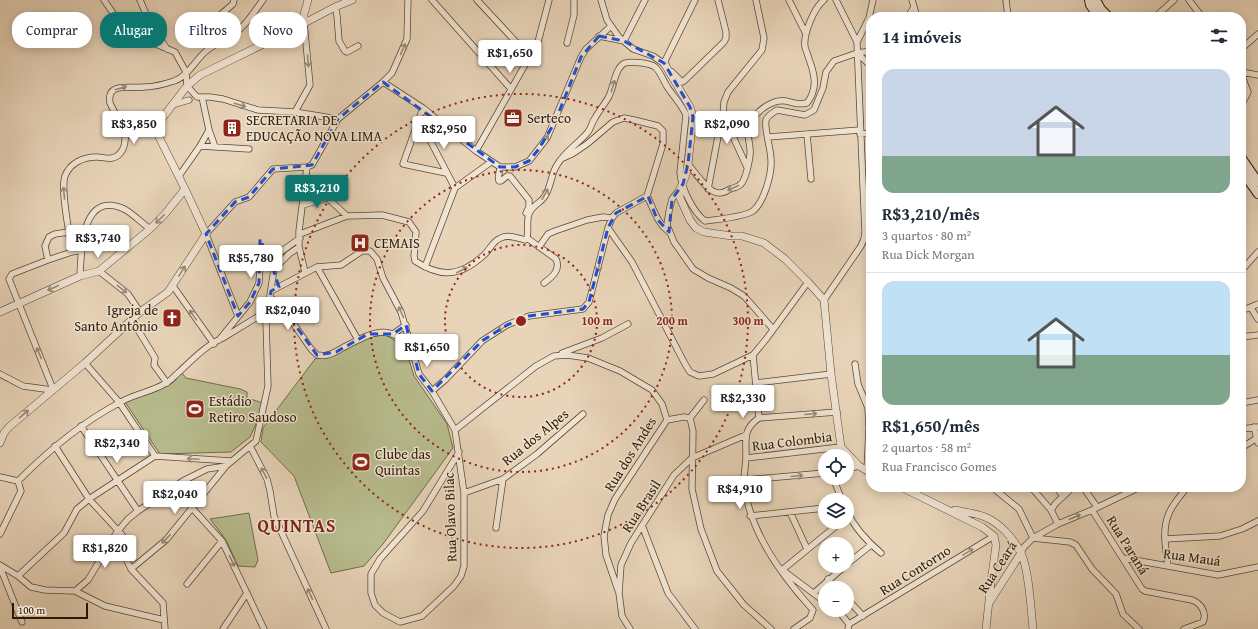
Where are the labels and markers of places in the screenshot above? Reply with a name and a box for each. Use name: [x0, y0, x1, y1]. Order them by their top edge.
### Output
pin: R$1,650: [473, 40, 547, 74]
office icon: Serteco: [502, 107, 524, 129]
place label: Serteco: [527, 108, 571, 128]
place label: SECRETARIA DE EDUCAÇÃO NOVA LIMA: [246, 110, 382, 146]
pin: R$3,850: [97, 111, 171, 145]
pin: R$2,090: [690, 111, 764, 145]
pin: R$2,950: [407, 116, 481, 150]
building icon: SECRETARIA DE EDUCAÇÃO NOVA LIMA: [221, 117, 243, 139]
pin: R$3,210: [280, 175, 354, 209]
pin: R$3,740: [61, 225, 135, 259]
hospital icon: CEMAIS: [349, 232, 371, 254]
place label: CEMAIS: [374, 233, 420, 253]
pin: R$5,780: [214, 245, 288, 279]
pin: R$2,040: [251, 297, 325, 331]
place label: Igreja de Santo Antônio: [74, 300, 158, 336]
church icon: Igreja de Santo Antônio: [161, 307, 183, 329]
centre of rings: [514, 314, 528, 328]
pin: R$1,650: [390, 334, 464, 368]
pin: R$2,330: [706, 385, 780, 419]
place label: Estádio Retiro Saudoso: [209, 391, 297, 427]
sports icon: Estádio Retiro Saudoso: [184, 398, 206, 420]
pin: R$2,340: [80, 430, 154, 464]
place label: Clube das Quintas: [375, 444, 431, 480]
sports icon: Clube das Quintas: [350, 451, 372, 473]
pin: R$4,910: [703, 476, 777, 510]
pin: R$2,040: [138, 481, 212, 515]
pin: R$1,820: [68, 535, 142, 569]

